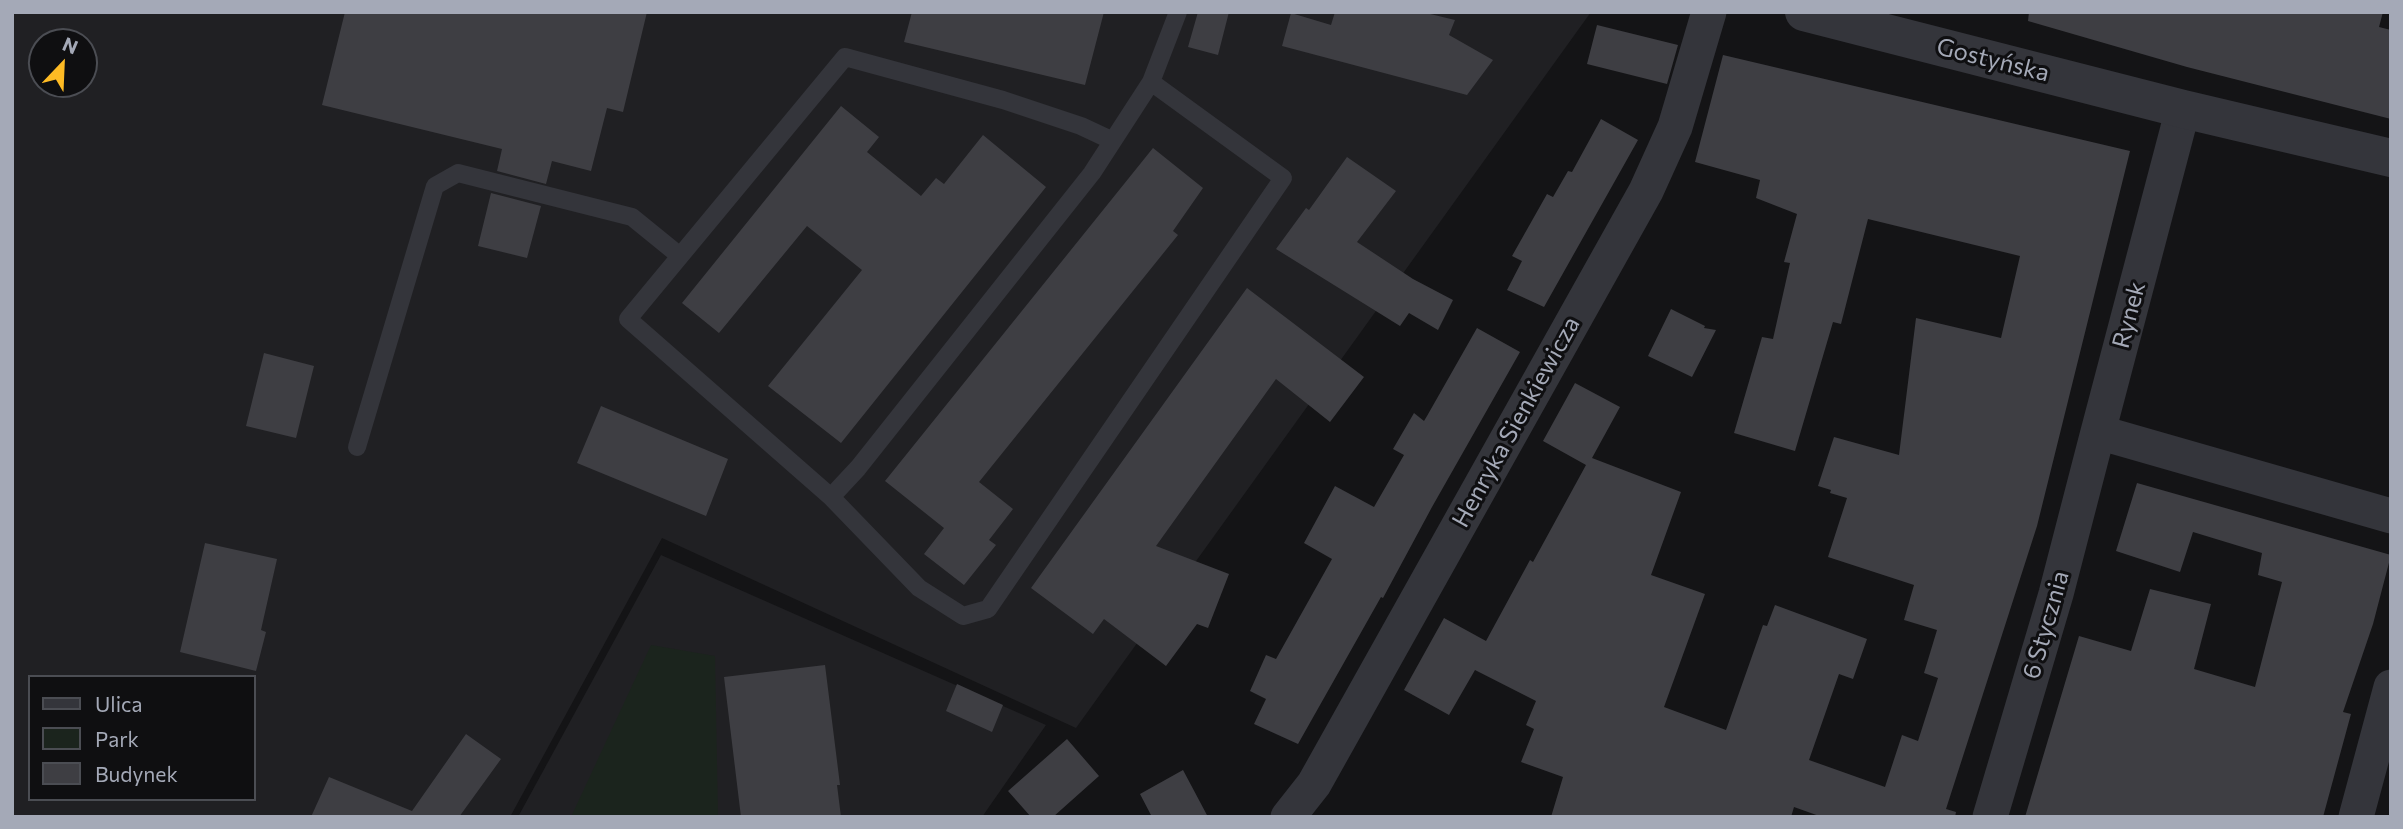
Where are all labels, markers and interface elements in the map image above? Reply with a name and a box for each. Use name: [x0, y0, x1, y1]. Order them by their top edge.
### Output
north arrow: [28, 28, 98, 98]
text: N: [60, 32, 82, 58]
street label: Gostyńska: [1934, 32, 2052, 88]
street label: Rynek: [2106, 279, 2152, 351]
street label: Henryka Sienkiewicza: [1446, 312, 1586, 532]
street label: 6 Stycznia: [2017, 568, 2075, 682]
legend: [28, 675, 256, 801]
text: Ulica: [95, 691, 142, 716]
text: Park: [95, 726, 139, 751]
text: Budynek: [95, 761, 178, 786]

